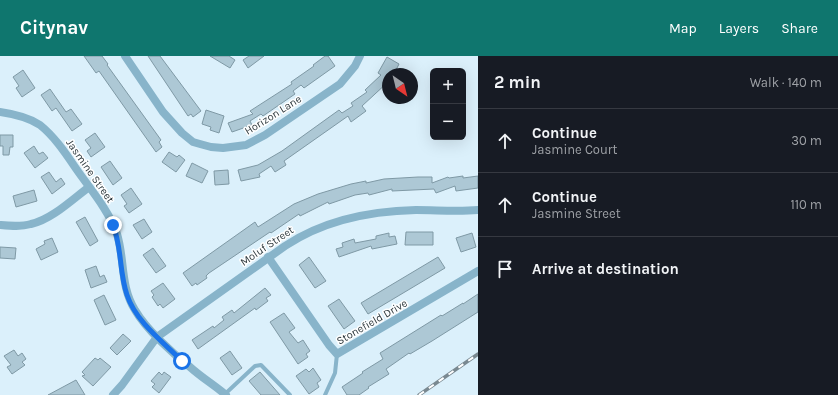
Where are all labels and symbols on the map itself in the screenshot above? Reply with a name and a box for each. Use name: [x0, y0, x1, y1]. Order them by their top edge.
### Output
north arrow: [382, 68, 418, 104]
street label: Horizon Lane: [242, 92, 304, 138]
street label: Jasmine Street: [63, 137, 117, 205]
route end: [104, 216, 122, 234]
street label: Moluf Street: [238, 223, 296, 269]
street label: Stonefield Drive: [334, 296, 410, 348]
route start: [173, 352, 191, 370]

